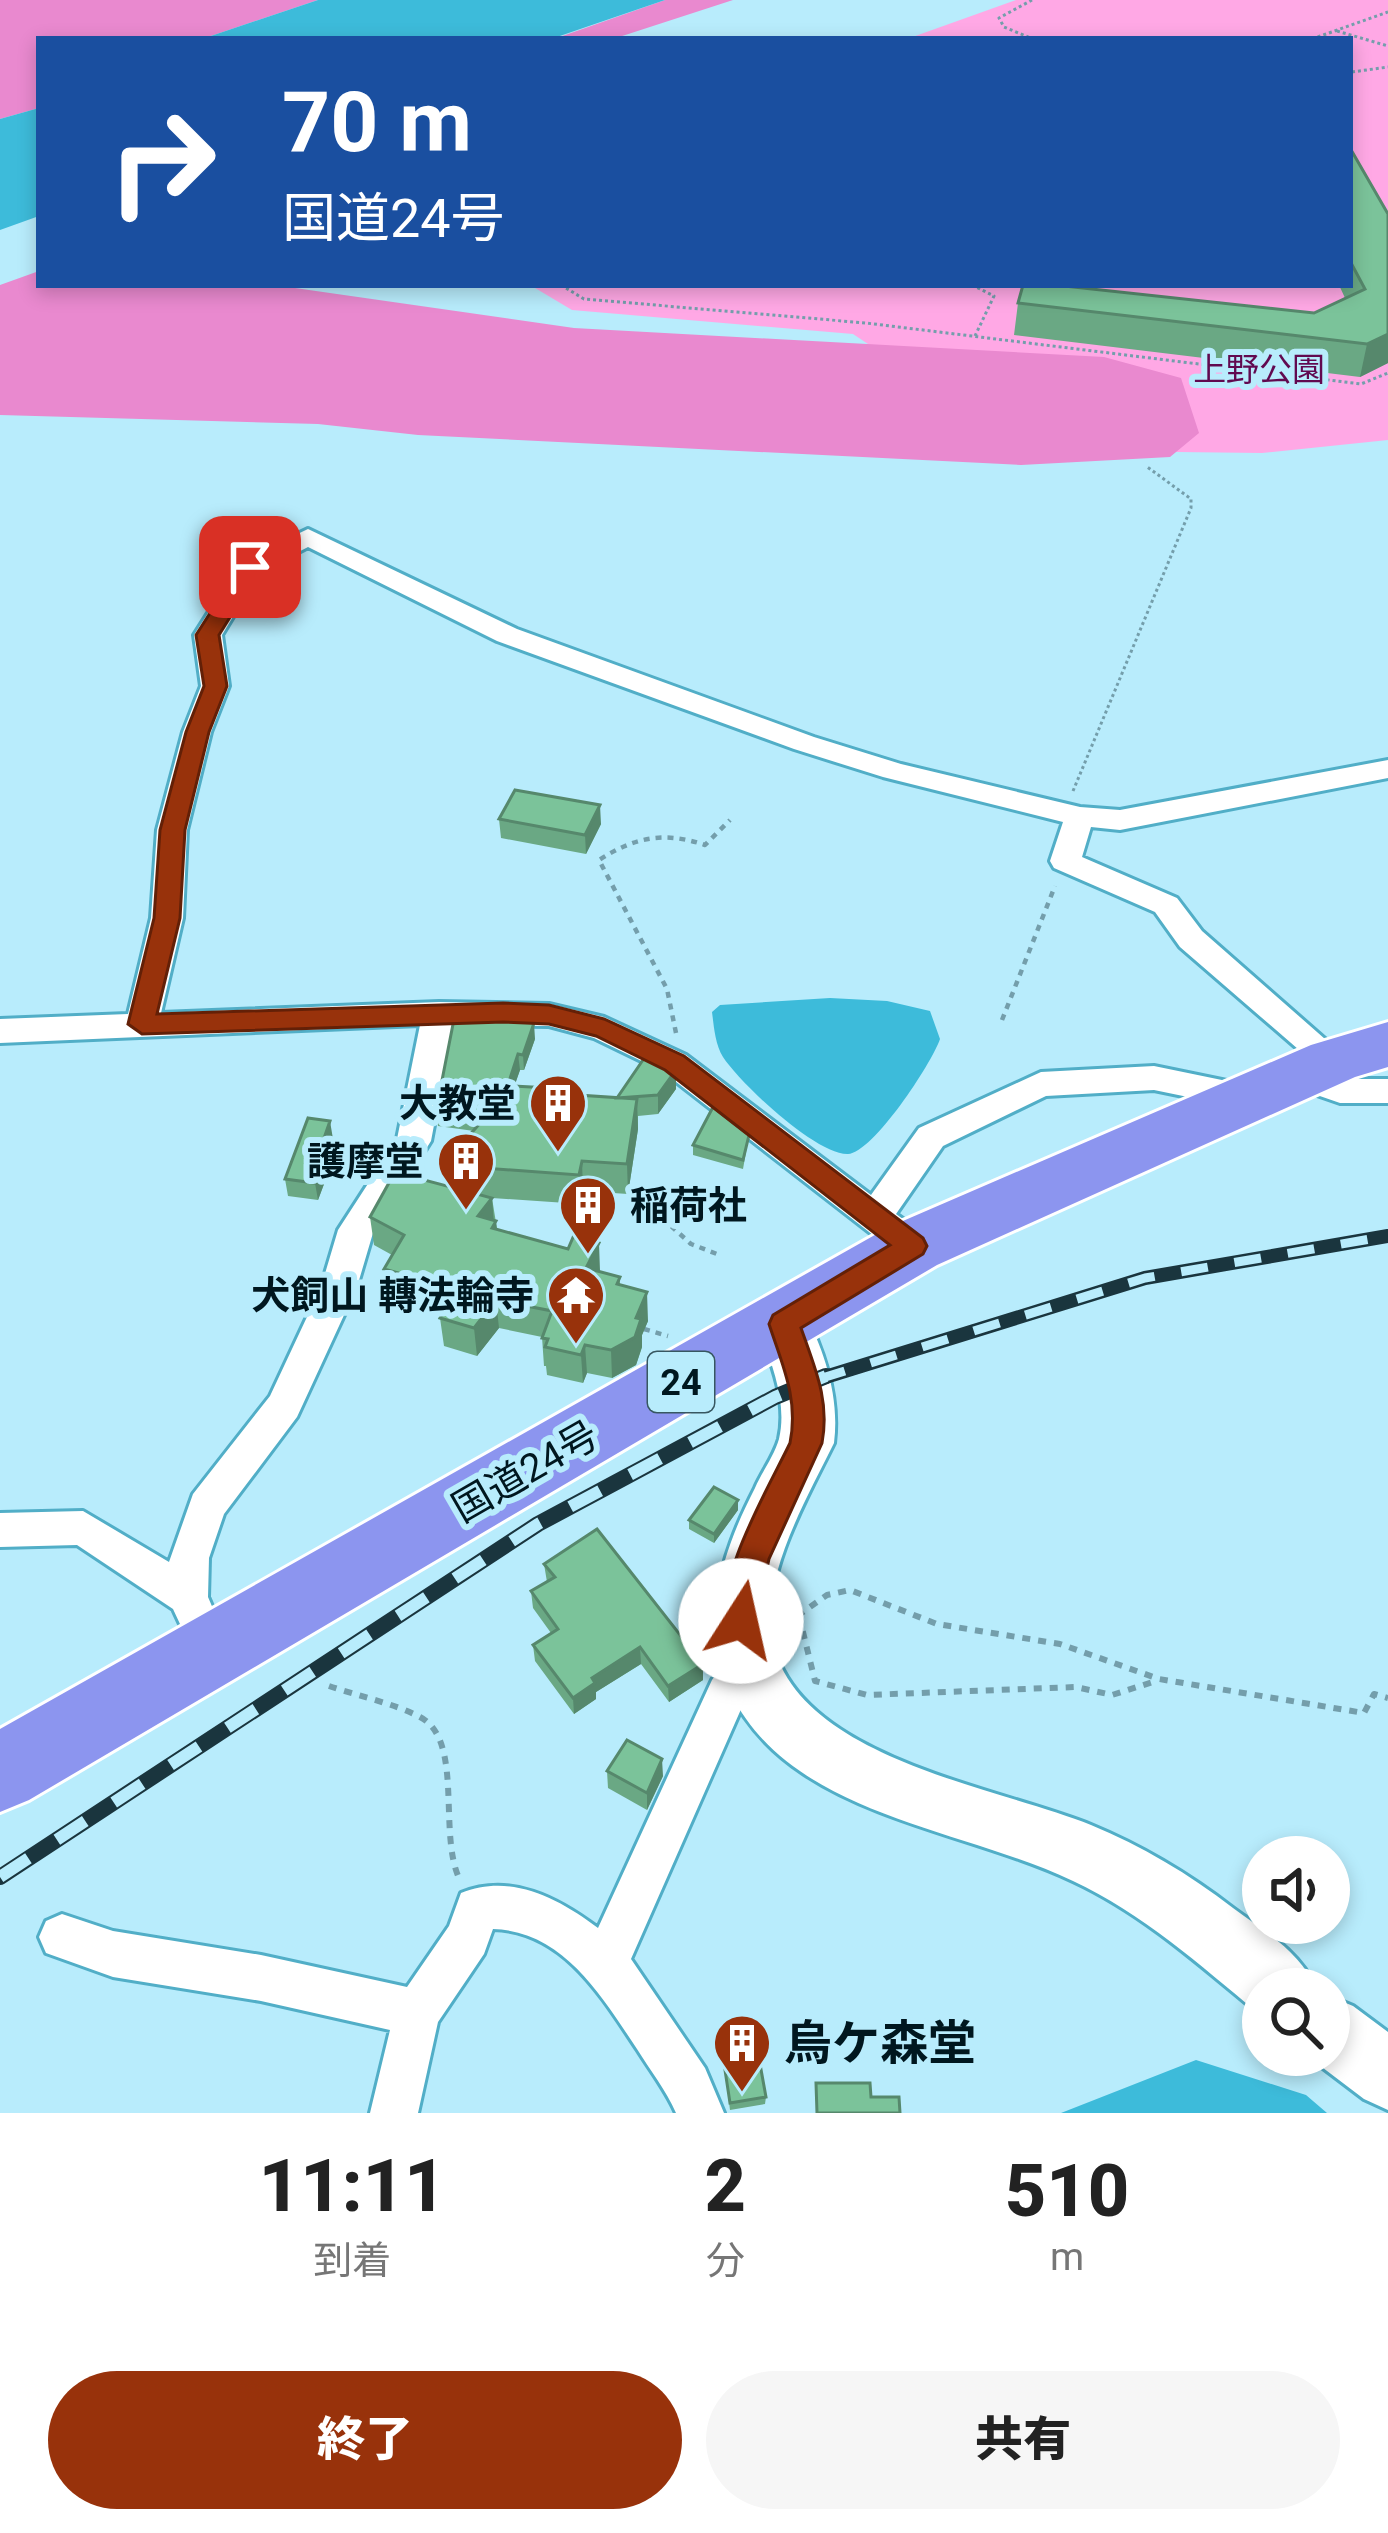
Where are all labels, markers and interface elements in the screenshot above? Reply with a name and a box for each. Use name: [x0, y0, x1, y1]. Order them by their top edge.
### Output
text: 70 m: [282, 73, 472, 172]
icon: right: [84, 84, 240, 240]
text: 国道24号: [282, 187, 505, 250]
park label: 上野公園: [1193, 350, 1325, 389]
pin: [199, 516, 301, 618]
icon: arrive: [217, 534, 283, 600]
building icon: 大教堂: [527, 1072, 589, 1154]
place label: 大教堂: [399, 1081, 516, 1127]
building icon: 護摩堂: [435, 1130, 497, 1212]
place label: 護摩堂: [307, 1139, 424, 1185]
building icon: 稲荷社: [557, 1174, 619, 1256]
place label: 稲荷社: [630, 1183, 747, 1229]
temple icon: 犬飼山 轉法輪寺: [545, 1264, 607, 1346]
place label: 犬飼山 轉法輪寺: [251, 1273, 534, 1319]
road number: 24: [648, 1352, 714, 1412]
street label: 国道24号: [444, 1412, 607, 1532]
position arrow: [678, 1558, 804, 1684]
map controls: [1242, 1836, 1350, 2076]
button: sound: [1242, 1836, 1350, 1944]
button: search: [1242, 1968, 1350, 2076]
building icon: 烏ケ森堂: [711, 2012, 773, 2094]
place label: 烏ケ森堂: [784, 2015, 976, 2072]
text: 11:11: [259, 2144, 446, 2229]
text: 2: [704, 2144, 746, 2229]
text: 510: [1005, 2149, 1129, 2234]
text: m: [1050, 2234, 1084, 2280]
text: 到着: [313, 2238, 391, 2284]
text: 分: [706, 2238, 745, 2284]
button: 終了: [48, 2371, 682, 2509]
button: 共有: [706, 2371, 1340, 2509]

